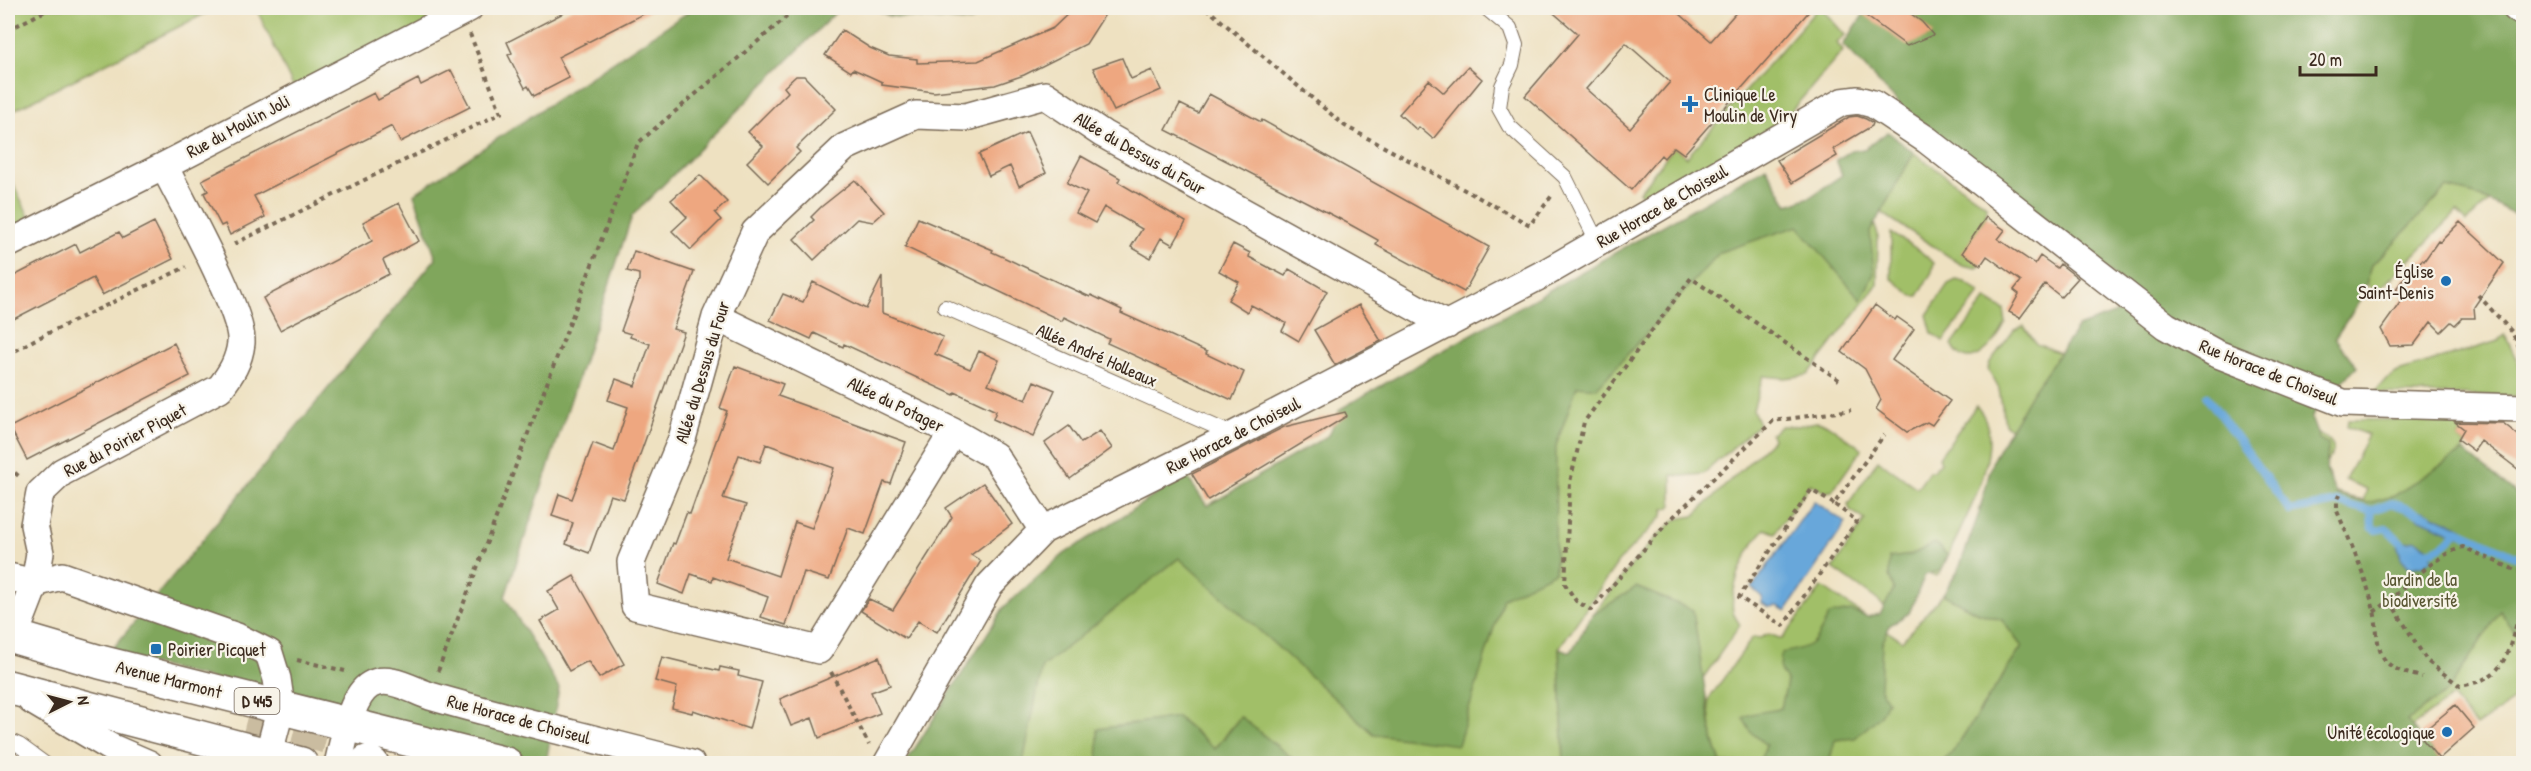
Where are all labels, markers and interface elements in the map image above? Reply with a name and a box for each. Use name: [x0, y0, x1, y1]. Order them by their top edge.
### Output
scale bar: [2300, 39, 2376, 77]
text: 20 m: [2309, 47, 2342, 72]
place label: Clinique Le Moulin de Viry: [1704, 82, 1798, 128]
street label: Rue du Moulin Joli: [182, 88, 294, 164]
marker: Clinique Le Moulin de Viry: [1681, 95, 1699, 113]
street label: Allée du Dessus du Four: [1070, 105, 1210, 201]
street label: Rue Horace de Choiseul: [1592, 158, 1732, 254]
place label: Église Saint-Denis: [2358, 259, 2434, 305]
marker: Église Saint-Denis: [2439, 274, 2453, 288]
street label: Allée du Dessus du Four: [668, 298, 736, 446]
street label: Allée André Holleaux: [1032, 317, 1162, 393]
street label: Rue Horace de Choiseul: [2196, 333, 2342, 411]
street label: Allée du Potager: [843, 370, 949, 438]
street label: Rue Horace de Choiseul: [1162, 390, 1305, 480]
street label: Rue du Poirier Piquet: [59, 397, 192, 483]
park label: Jardin de la biodiversité: [2382, 567, 2458, 613]
place label: Poirier Picquet: [168, 637, 267, 662]
marker: Poirier Picquet: [149, 642, 163, 656]
street label: Avenue Marmont: [113, 654, 225, 704]
north arrow: [39, 672, 99, 732]
road number: D 445: [234, 688, 280, 714]
street label: Rue Horace de Choiseul: [444, 688, 594, 750]
text: N: [73, 695, 95, 706]
place label: Unité écologique: [2327, 720, 2435, 745]
marker: Unité écologique: [2440, 725, 2454, 739]

